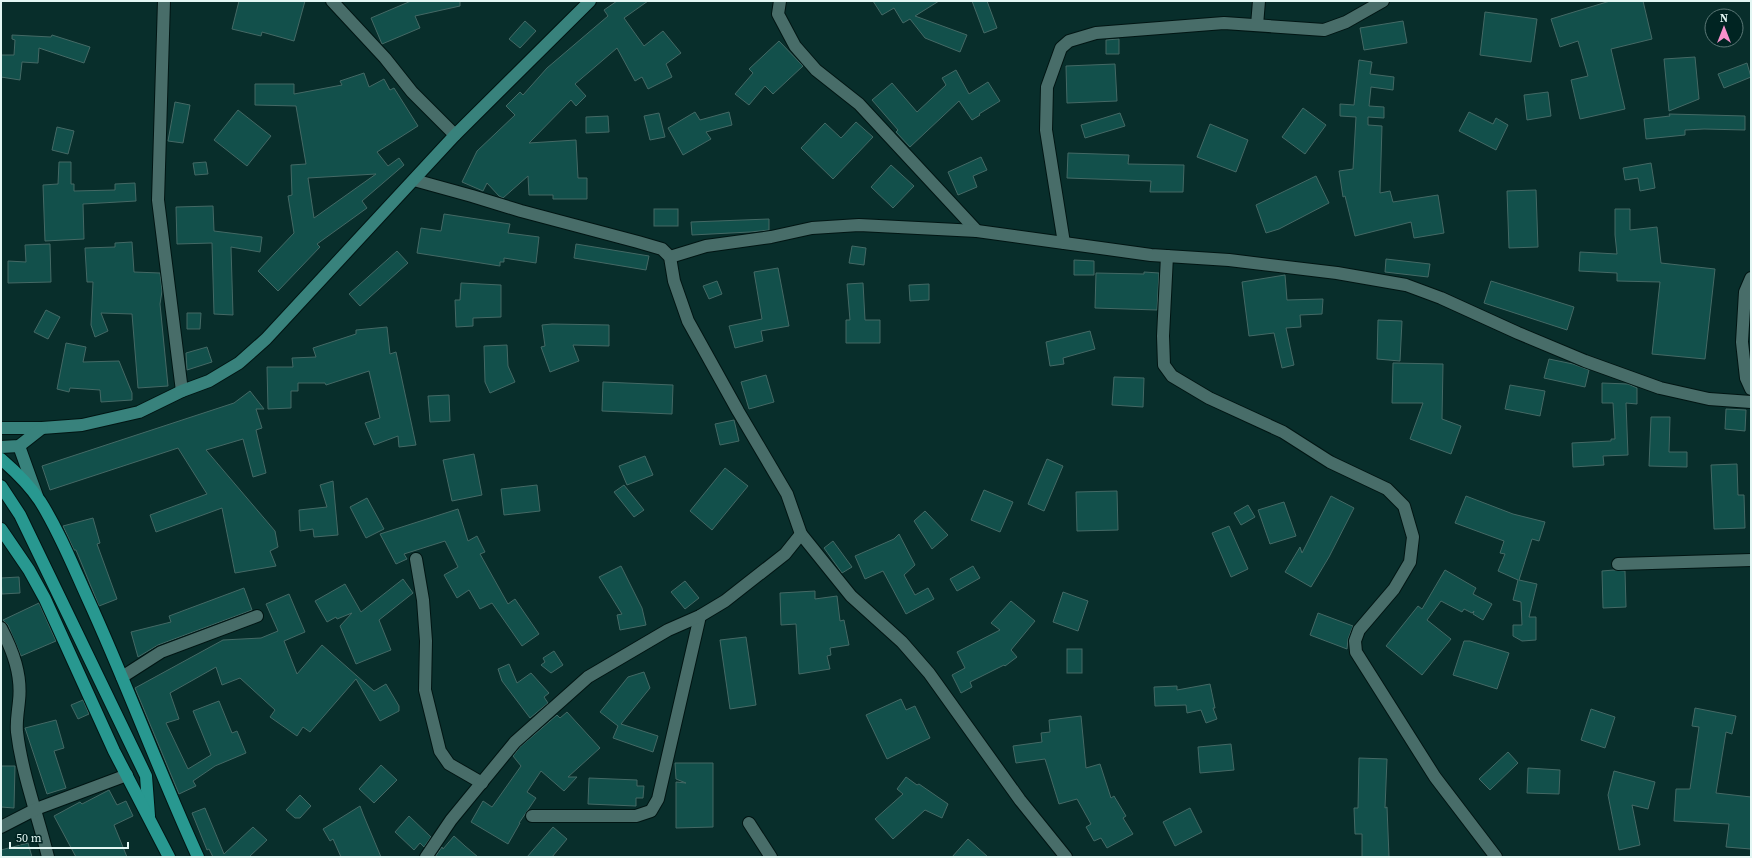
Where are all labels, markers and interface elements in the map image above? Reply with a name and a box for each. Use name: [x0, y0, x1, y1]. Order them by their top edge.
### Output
north arrow: [1704, 8, 1744, 48]
text: N: [1720, 11, 1728, 26]
scale bar: [10, 824, 128, 850]
text: 50 m: [16, 830, 42, 846]

